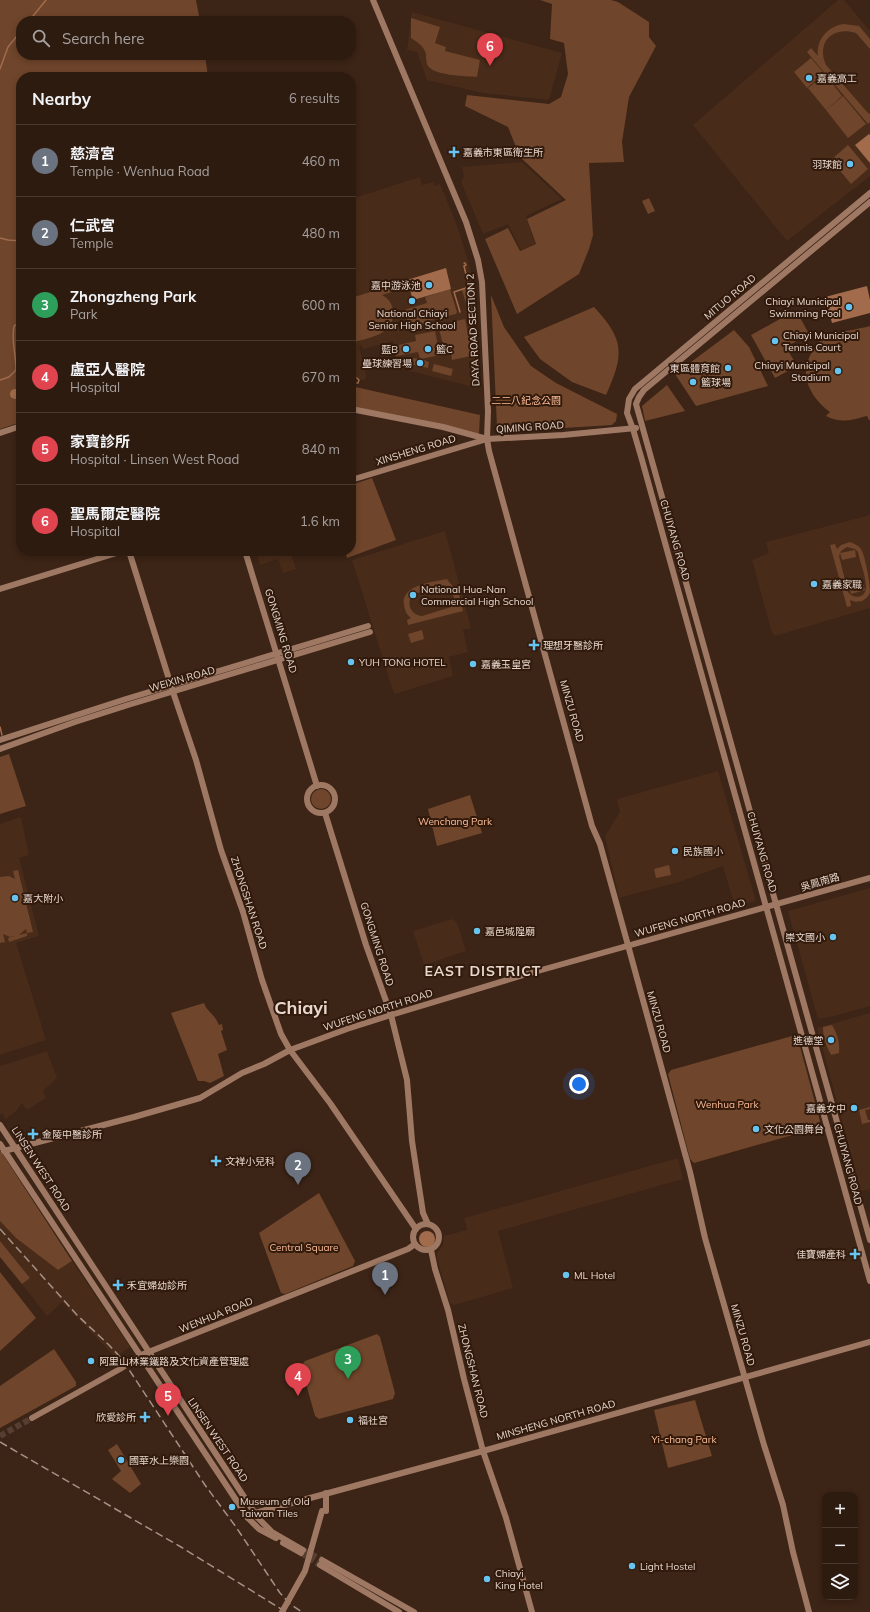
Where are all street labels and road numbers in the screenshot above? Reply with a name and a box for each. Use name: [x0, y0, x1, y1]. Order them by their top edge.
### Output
street label: MITUO ROAD: [701, 271, 759, 323]
street label: DAYA ROAD SECTION 2: [464, 273, 482, 387]
street label: QIMING ROAD: [496, 418, 564, 436]
street label: XINSHENG ROAD: [374, 432, 458, 468]
street label: CHUIYANG ROAD: [657, 498, 693, 582]
street label: GONGMING ROAD: [262, 587, 300, 675]
street label: WEIXIN ROAD: [147, 663, 217, 695]
street label: MINZU ROAD: [557, 679, 587, 743]
street label: CHUIYANG ROAD: [744, 810, 780, 894]
street label: ZHONGSHAN ROAD: [228, 855, 270, 951]
street label: 吳鳳南路: [799, 870, 841, 894]
street label: WUFENG NORTH ROAD: [633, 896, 747, 940]
street label: GONGMING ROAD: [357, 900, 397, 988]
street label: WUFENG NORTH ROAD: [321, 986, 435, 1034]
street label: MINZU ROAD: [644, 990, 674, 1054]
street label: CHUIYANG ROAD: [831, 1122, 865, 1206]
street label: LINSEN WEST ROAD: [9, 1124, 73, 1214]
street label: WENHUA ROAD: [177, 1294, 255, 1336]
street label: MINZU ROAD: [728, 1303, 758, 1367]
street label: ZHONGSHAN ROAD: [455, 1322, 491, 1420]
street label: LINSEN WEST ROAD: [185, 1395, 251, 1485]
street label: MINSHENG NORTH ROAD: [495, 1397, 617, 1443]

